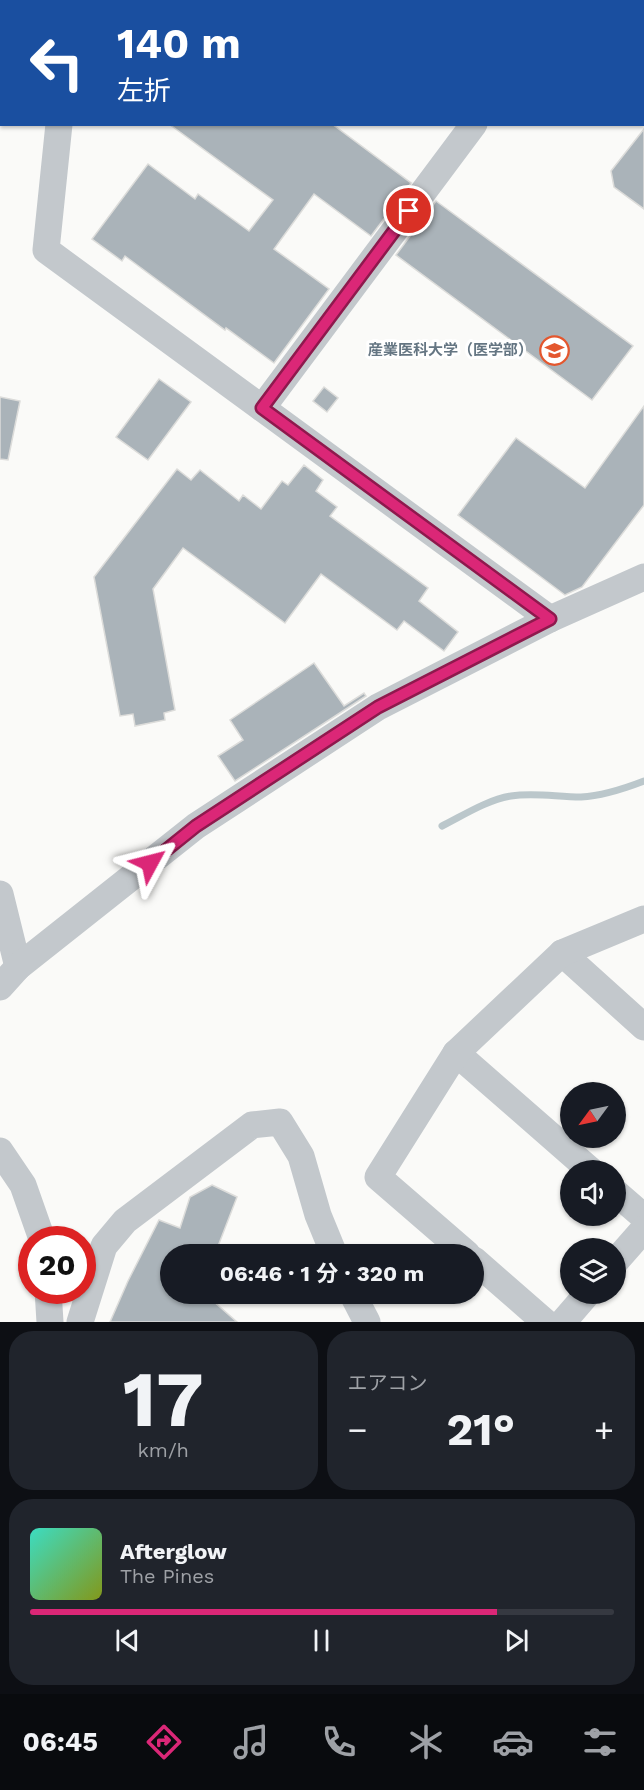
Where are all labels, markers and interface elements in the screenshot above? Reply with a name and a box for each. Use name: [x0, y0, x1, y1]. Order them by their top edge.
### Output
text: 140 m: [117, 19, 241, 68]
icon: left: [18, 24, 96, 102]
text: 左折: [117, 75, 171, 107]
pin: [383, 185, 434, 236]
icon: arrive: [392, 194, 425, 227]
school or university icon: 産業医科大学（医学部）: [538, 334, 570, 366]
place label: 産業医科大学（医学部）: [368, 341, 533, 359]
position arrow: [118, 831, 182, 895]
north arrow: [560, 1082, 626, 1148]
map controls: [560, 1082, 626, 1304]
button: sound: [560, 1160, 626, 1226]
speed limit sign: 20: [18, 1226, 96, 1304]
button: layers: [560, 1238, 626, 1304]
text: 06:46 · 1 分 · 320 m: [220, 1261, 424, 1286]
text: 17: [123, 1353, 204, 1445]
text: エアコン: [348, 1371, 428, 1395]
text: 21°: [447, 1403, 515, 1456]
text: −: [348, 1410, 367, 1449]
text: +: [594, 1410, 614, 1449]
text: km/h: [137, 1438, 189, 1462]
text: Afterglow: [120, 1539, 227, 1564]
text: The Pines: [120, 1564, 214, 1588]
icon: previous: [111, 1624, 144, 1657]
icon: pause: [305, 1624, 338, 1657]
icon: next: [500, 1624, 533, 1657]
icon: directions: [143, 1721, 185, 1763]
icon: music: [230, 1721, 272, 1763]
icon: phone: [318, 1721, 360, 1763]
icon: climate: [405, 1721, 447, 1763]
icon: car: [492, 1721, 534, 1763]
icon: filters: [579, 1721, 621, 1763]
text: 06:45: [23, 1726, 98, 1758]

